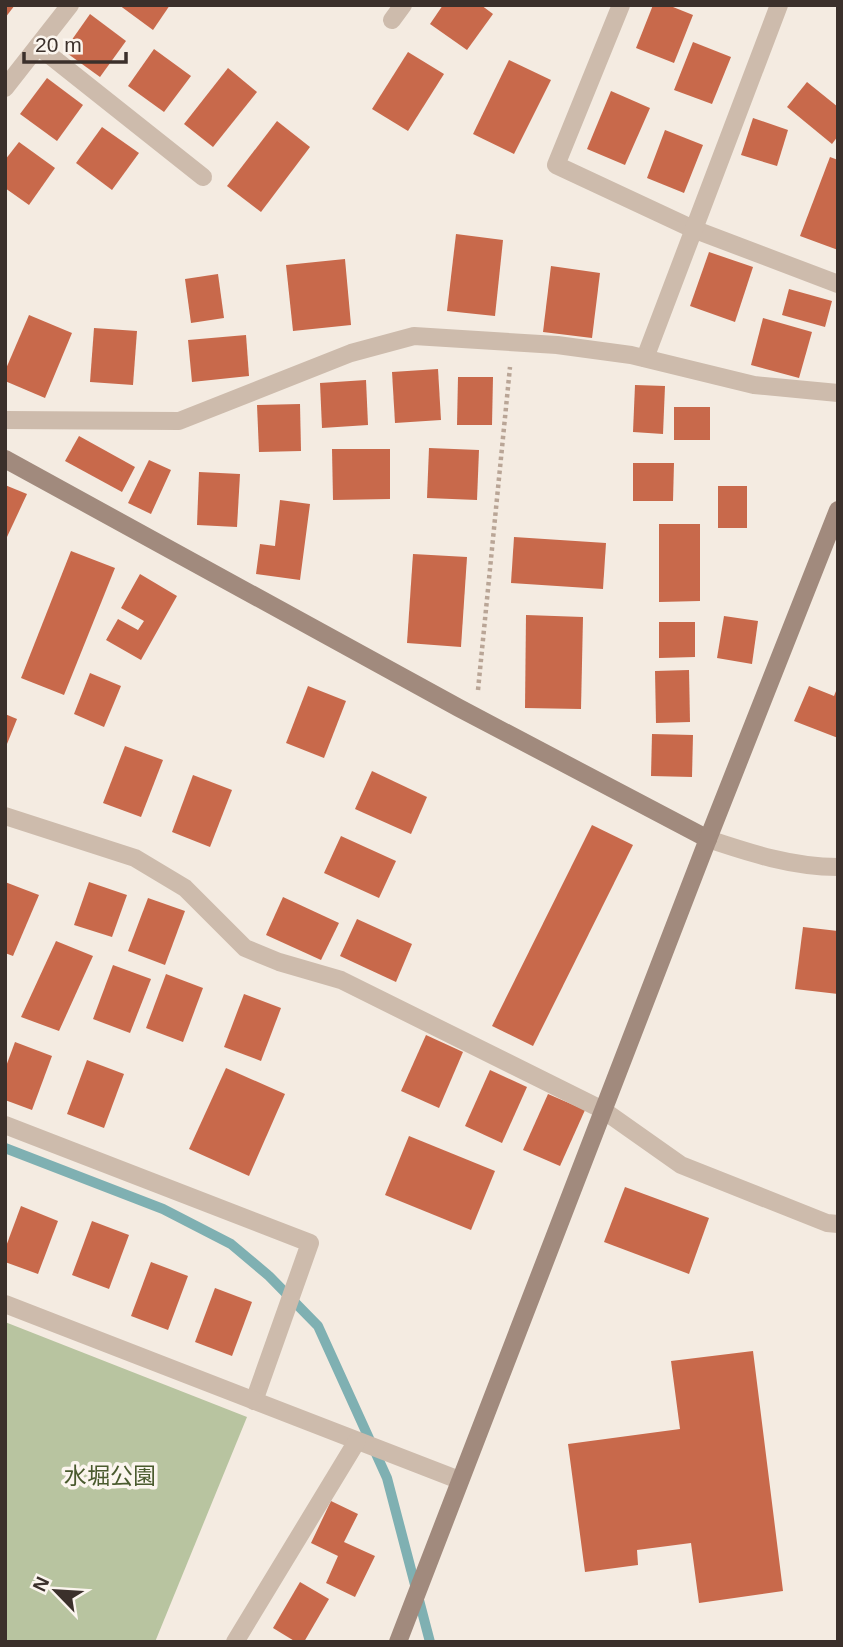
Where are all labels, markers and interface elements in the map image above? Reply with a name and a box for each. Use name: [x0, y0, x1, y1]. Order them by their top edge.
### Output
scale bar: [24, 21, 126, 65]
text: 20 m: [35, 33, 82, 56]
park label: 水堀公園: [64, 1463, 156, 1489]
north arrow: [21, 1556, 91, 1626]
text: N: [29, 1573, 53, 1595]

